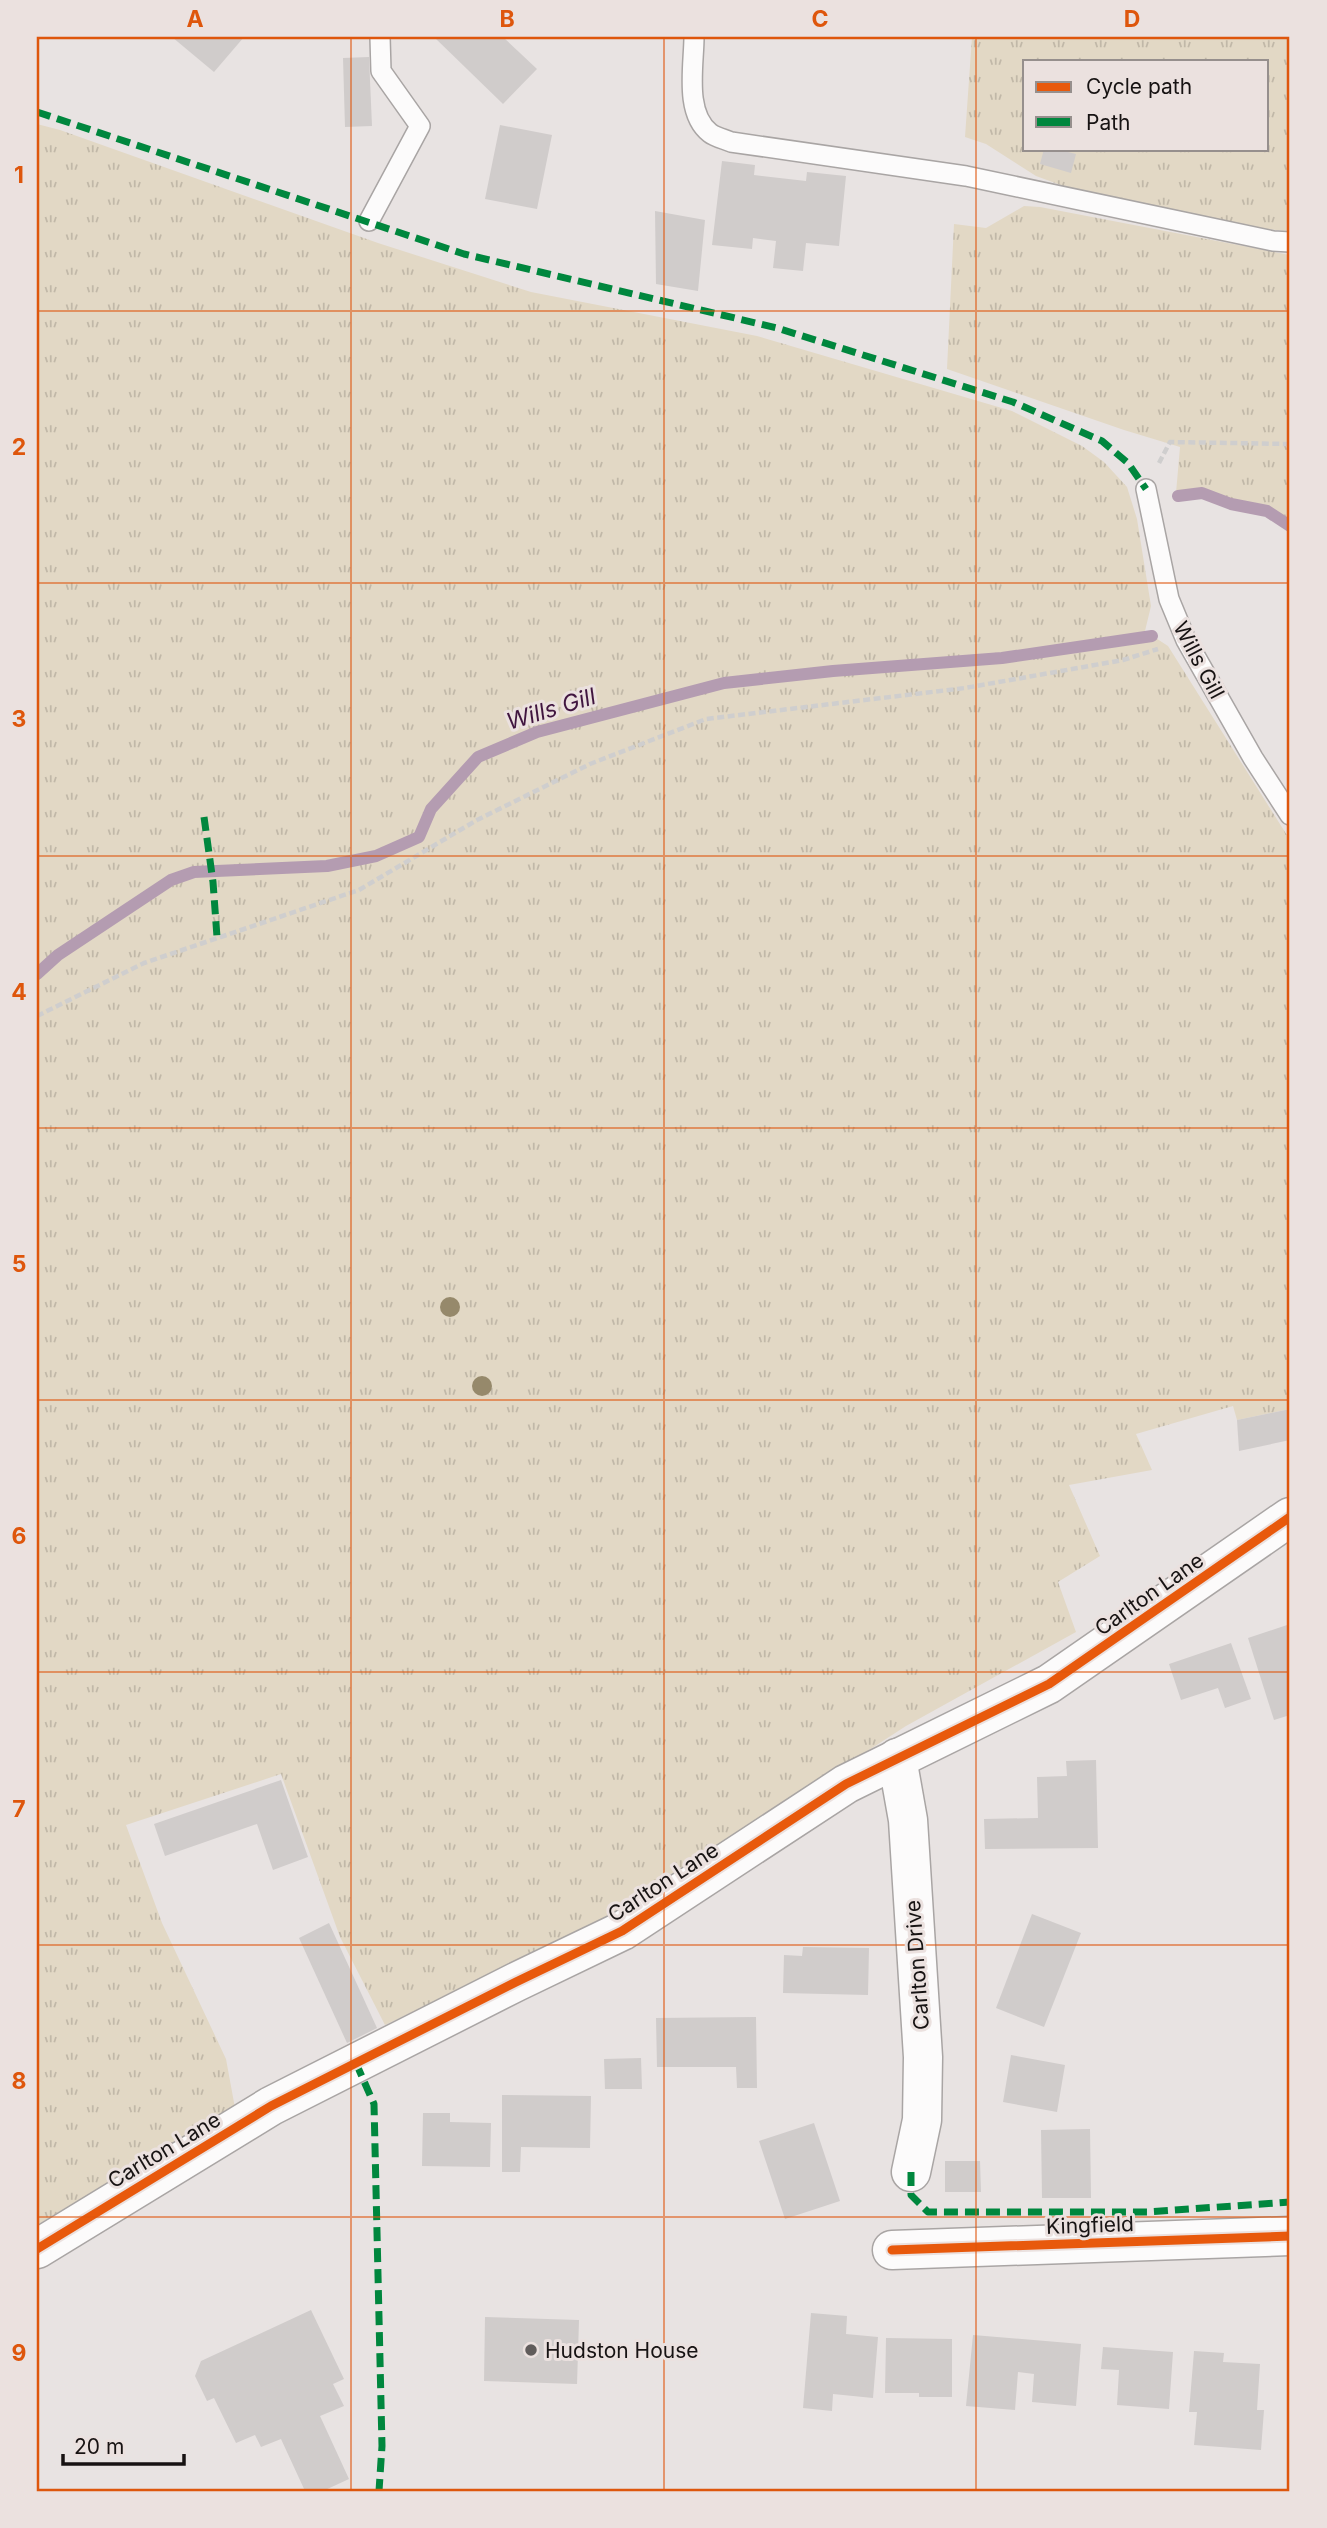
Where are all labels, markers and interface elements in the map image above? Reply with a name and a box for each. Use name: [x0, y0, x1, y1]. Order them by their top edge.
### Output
text: A: [186, 5, 204, 33]
text: B: [499, 5, 515, 33]
text: C: [811, 5, 829, 33]
text: D: [1124, 5, 1140, 33]
legend: [1023, 60, 1268, 150]
text: Cycle path: [1086, 74, 1192, 99]
text: Path: [1086, 110, 1131, 135]
text: 1: [14, 161, 24, 189]
text: 2: [12, 433, 26, 461]
street label: Wills Gill: [1168, 617, 1230, 703]
water label: Wills Gill: [503, 682, 599, 736]
text: 3: [12, 705, 26, 733]
text: 4: [11, 978, 27, 1006]
text: 5: [12, 1250, 26, 1278]
text: 6: [12, 1522, 26, 1550]
street label: Carlton Lane: [1090, 1547, 1208, 1641]
text: 7: [12, 1795, 26, 1823]
street label: Carlton Lane: [603, 1837, 723, 1927]
street label: Carlton Drive: [900, 1899, 934, 2031]
text: 8: [12, 2067, 26, 2095]
street label: Carlton Lane: [103, 2107, 225, 2193]
street label: Kingfield: [1046, 2211, 1134, 2239]
place label: Hudston House: [545, 2338, 698, 2363]
text: 9: [12, 2339, 26, 2367]
marker: Hudston House: [523, 2342, 539, 2358]
scale bar: [63, 2423, 184, 2467]
text: 20 m: [74, 2434, 124, 2459]

